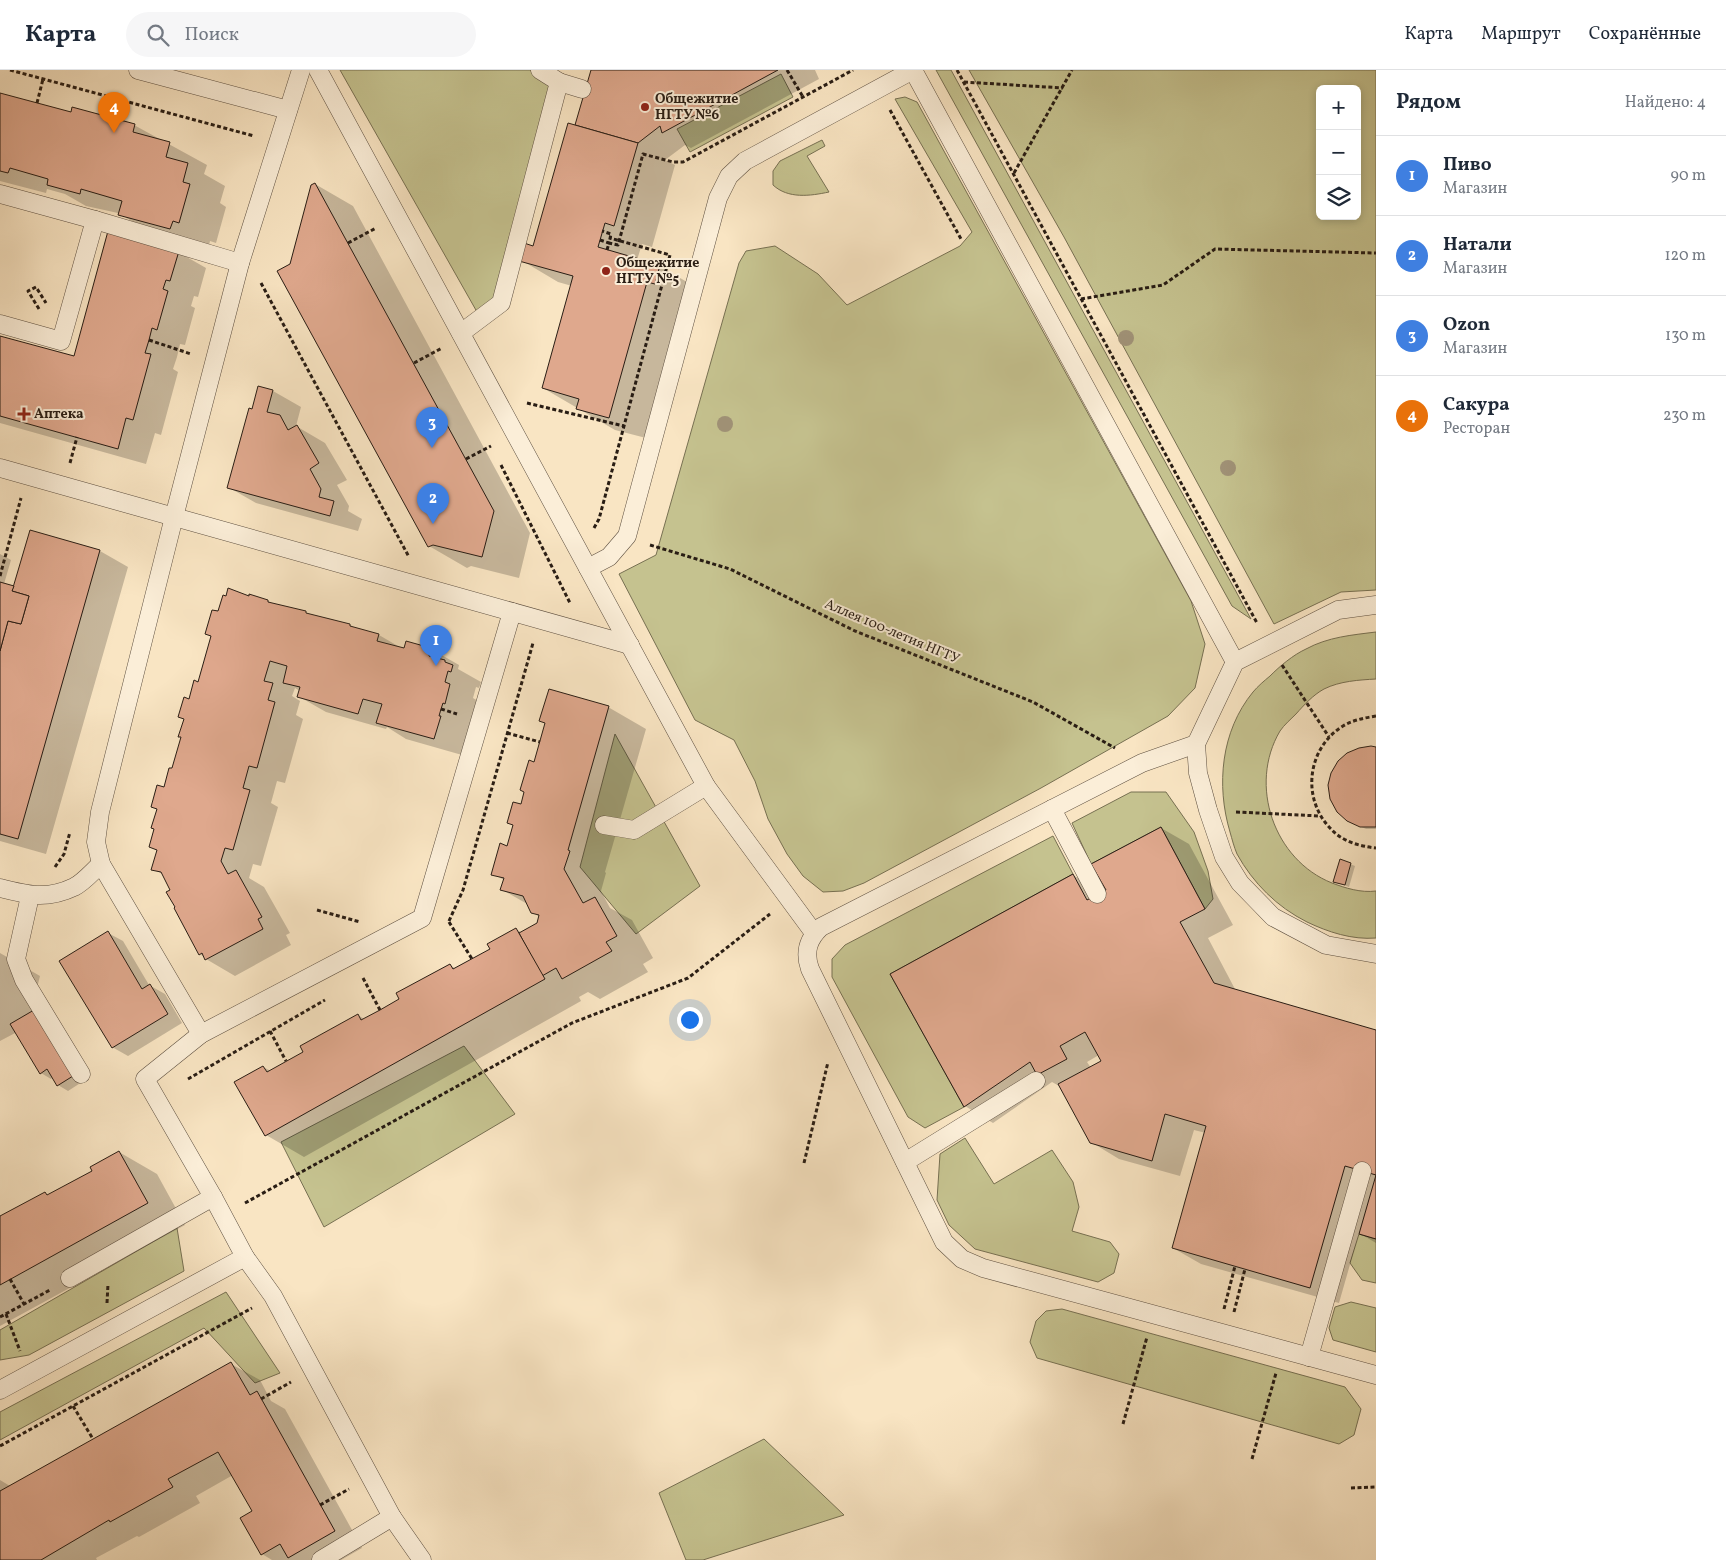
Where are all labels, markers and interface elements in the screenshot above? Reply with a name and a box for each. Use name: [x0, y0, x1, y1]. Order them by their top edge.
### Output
search box: [126, 12, 476, 57]
text: Карта: [25, 18, 96, 52]
icon: search: [144, 21, 172, 49]
text: Поиск: [184, 22, 239, 48]
text: Карта: [1404, 22, 1453, 47]
text: Маршрут: [1481, 22, 1561, 47]
text: Сохранённые: [1589, 22, 1701, 47]
map controls: [1316, 85, 1361, 220]
button: +: [1316, 85, 1361, 130]
text: Рядом: [1396, 88, 1461, 117]
place label: Общежитие НГТУ №6: [655, 90, 739, 125]
pin: 4: [98, 92, 130, 133]
text: Найдено: 4: [1625, 92, 1706, 114]
marker: Общежитие НГТУ №6: [639, 101, 651, 113]
button: −: [1316, 130, 1361, 175]
text: Пиво: [1443, 152, 1492, 178]
text: 1: [1409, 165, 1415, 187]
text: 90 m: [1670, 165, 1706, 187]
button: layers: [1316, 175, 1361, 220]
text: Магазин: [1443, 178, 1507, 200]
text: Натали: [1443, 232, 1512, 258]
text: 2: [1408, 245, 1416, 267]
text: 120 m: [1664, 245, 1706, 267]
place label: Общежитие НГТУ №5: [616, 254, 700, 289]
text: Магазин: [1443, 258, 1507, 280]
marker: Общежитие НГТУ №5: [600, 265, 612, 277]
text: Ozon: [1443, 312, 1490, 338]
text: 3: [1408, 325, 1416, 347]
text: 130 m: [1665, 325, 1706, 347]
text: Магазин: [1443, 338, 1507, 360]
text: Сакура: [1443, 392, 1510, 418]
place label: Аптека: [34, 405, 84, 424]
text: 4: [1407, 405, 1417, 427]
text: 230 m: [1663, 405, 1706, 427]
pin: 3: [416, 407, 448, 448]
marker: Аптека: [18, 408, 30, 420]
text: Ресторан: [1443, 418, 1510, 440]
pin: 2: [417, 483, 449, 524]
street label: Аллея 100-летия НГТУ: [822, 595, 962, 669]
pin: 1: [420, 625, 452, 666]
your location: [677, 1007, 703, 1033]

